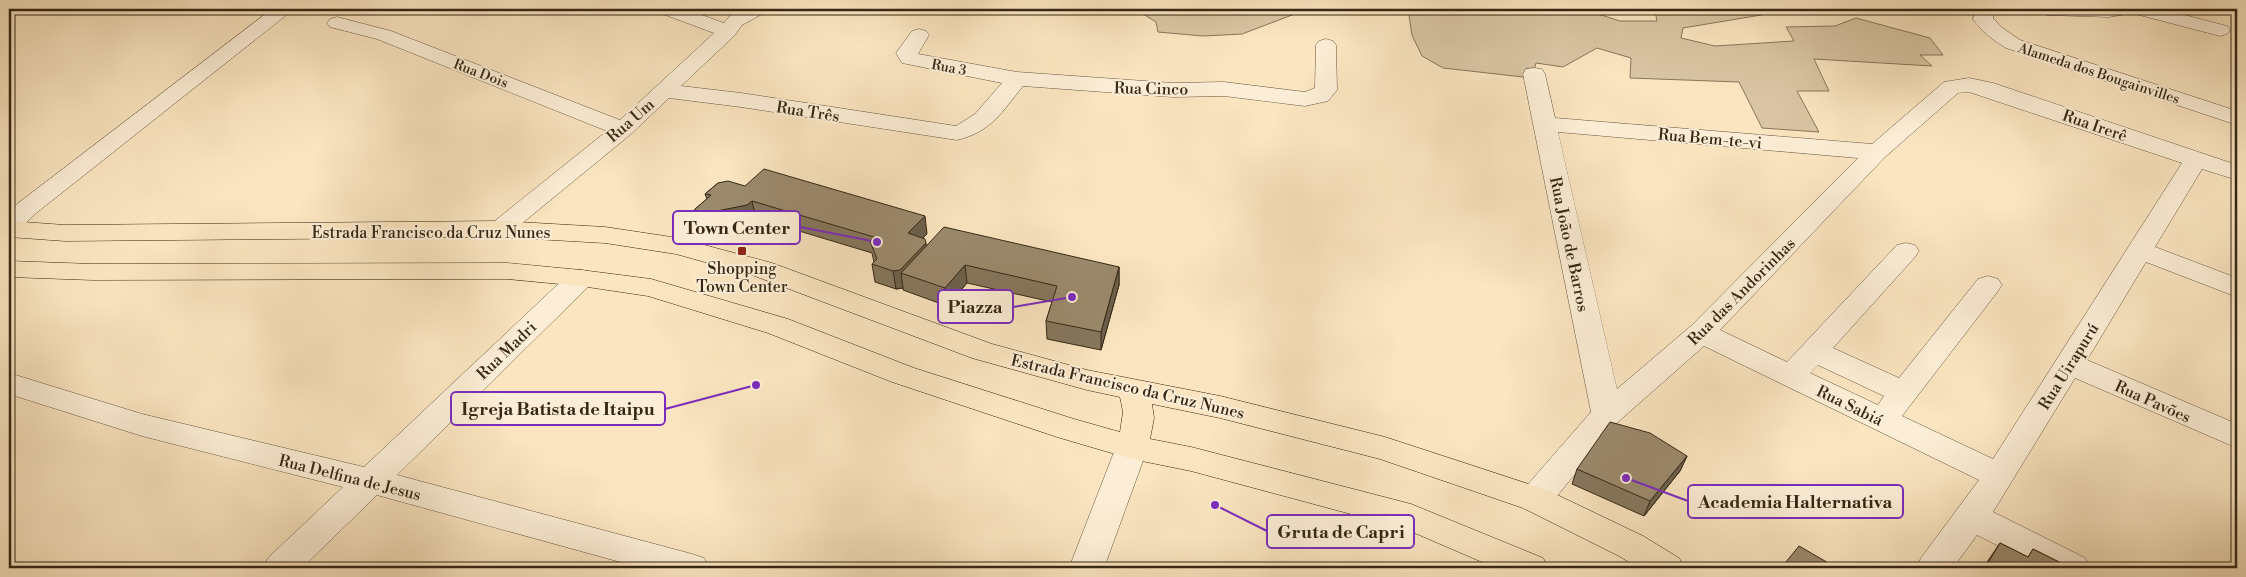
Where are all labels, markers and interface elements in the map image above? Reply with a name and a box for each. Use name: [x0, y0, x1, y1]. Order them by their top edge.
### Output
street label: Alameda dos Bougainvilles: [2015, 39, 2182, 109]
street label: Rua Dois: [451, 55, 511, 93]
street label: Rua 3: [930, 56, 968, 80]
street label: Rua Cinco: [1114, 78, 1188, 100]
street label: Rua Um: [603, 95, 659, 147]
street label: Rua Três: [775, 97, 841, 127]
street label: Rua Irerê: [2060, 106, 2130, 146]
street label: Rua Bem-te-vi: [1657, 124, 1763, 154]
street label: Rua João de Barros: [1545, 175, 1593, 314]
callout: Town Center: [673, 211, 800, 244]
text: Town Center: [684, 217, 790, 240]
street label: Estrada Francisco da Cruz Nunes: [311, 223, 551, 243]
street label: Rua das Andorinhas: [1684, 234, 1800, 350]
marker: Shopping Town Center: [736, 245, 748, 257]
place label: Shopping Town Center: [696, 259, 788, 297]
callout: Piazza: [938, 290, 1013, 323]
text: Piazza: [948, 296, 1003, 319]
street label: Rua Madri: [473, 317, 541, 384]
street label: Rua Uirapurú: [2034, 319, 2103, 414]
street label: Estrada Francisco da Cruz Nunes: [1009, 350, 1247, 424]
street label: Rua Pavões: [2111, 376, 2194, 428]
street label: Rua Sabiá: [1813, 381, 1887, 431]
callout: Igreja Batista de Itaipu: [451, 392, 665, 425]
text: Igreja Batista de Itaipu: [461, 398, 655, 421]
street label: Rua Delfina de Jesus: [276, 451, 423, 505]
callout: Academia Halternativa: [1688, 485, 1903, 518]
text: Academia Halternativa: [1697, 491, 1893, 514]
callout: Gruta de Capri: [1267, 515, 1414, 548]
text: Gruta de Capri: [1277, 521, 1405, 544]

